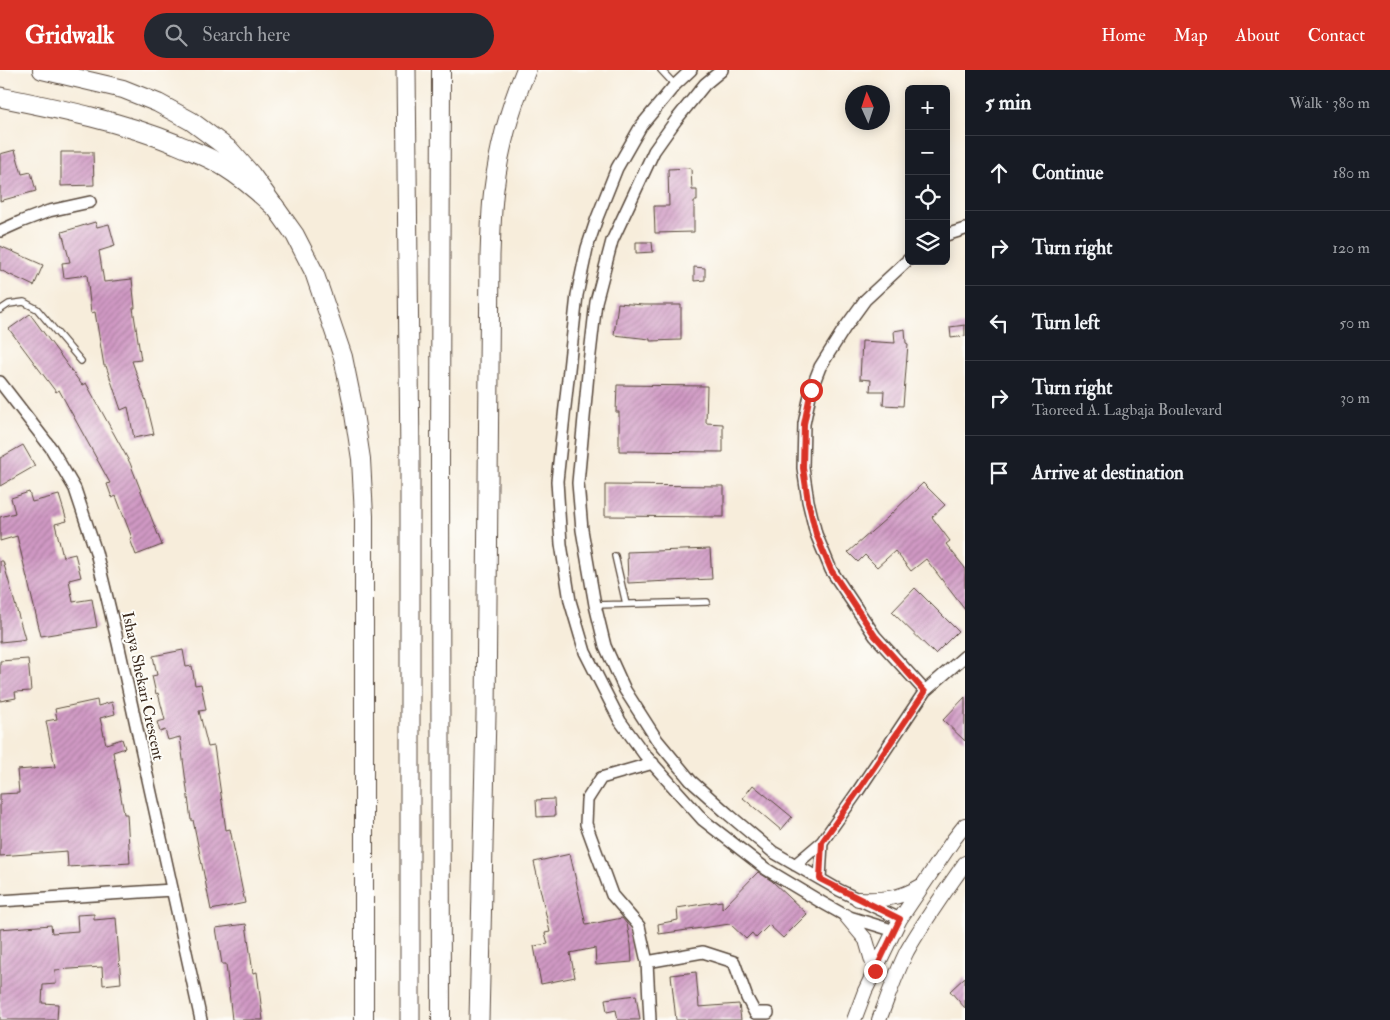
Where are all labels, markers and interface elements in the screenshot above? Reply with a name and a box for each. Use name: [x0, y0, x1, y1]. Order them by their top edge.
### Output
search box: [144, 13, 494, 58]
text: Gridwalk: [25, 20, 114, 51]
icon: search: [162, 21, 190, 49]
text: Search here: [202, 23, 290, 47]
text: Home: [1101, 24, 1146, 47]
text: Map: [1174, 24, 1208, 47]
text: About: [1236, 24, 1280, 47]
text: Contact: [1308, 24, 1365, 47]
north arrow: [845, 85, 890, 130]
map controls: [905, 85, 950, 265]
button: +: [905, 85, 950, 130]
text: 5 min: [985, 89, 1031, 116]
text: Walk · 380 m: [1289, 93, 1370, 113]
button: −: [905, 130, 950, 175]
icon: ahead: [985, 159, 1013, 187]
text: Continue: [1032, 161, 1103, 185]
text: 180 m: [1333, 163, 1370, 183]
button: locate: [905, 175, 950, 220]
button: layers: [905, 220, 950, 265]
icon: right: [985, 234, 1013, 262]
text: Turn right: [1032, 236, 1112, 260]
text: 120 m: [1332, 238, 1370, 258]
icon: left: [985, 309, 1013, 337]
text: Turn left: [1032, 311, 1100, 335]
text: 50 m: [1339, 313, 1370, 333]
text: Turn right: [1032, 376, 1112, 400]
route start: [800, 379, 823, 402]
icon: right: [985, 384, 1013, 412]
text: 30 m: [1340, 388, 1370, 408]
text: Taoreed A. Lagbaja Boulevard: [1032, 400, 1222, 420]
icon: arrive: [985, 459, 1013, 487]
text: Arrive at destination: [1032, 461, 1184, 485]
street label: Ishaya Shekari Crescent: [117, 610, 169, 762]
route end: [864, 960, 887, 983]

